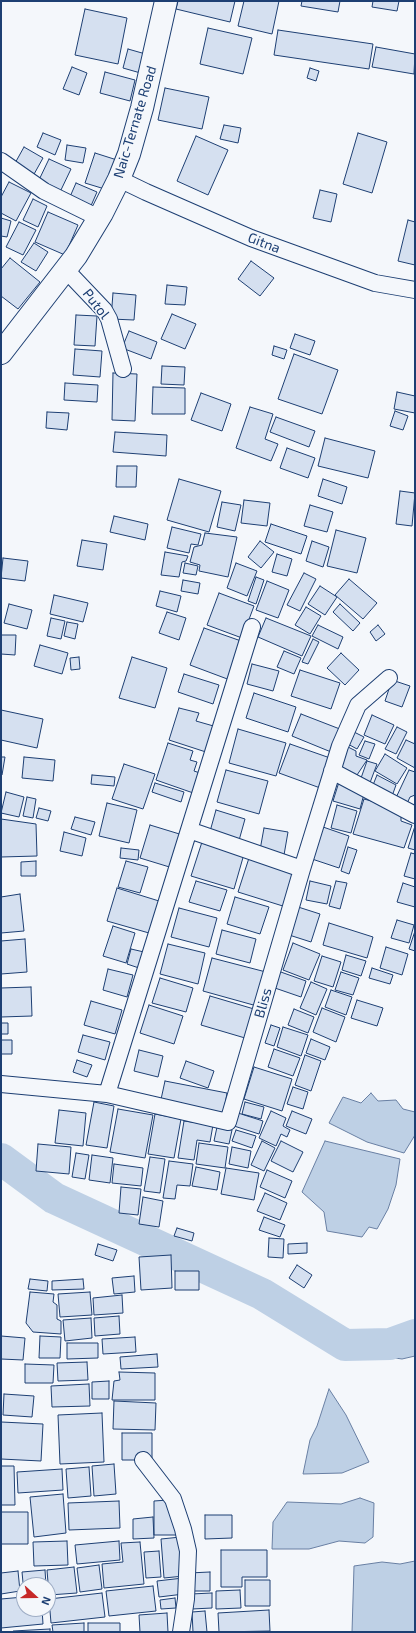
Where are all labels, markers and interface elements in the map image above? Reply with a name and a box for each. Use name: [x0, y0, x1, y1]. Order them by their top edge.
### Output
street label: Naic-Ternate Road: [110, 64, 160, 180]
street label: Gitna: [245, 229, 283, 257]
street label: Putol: [79, 286, 113, 322]
street label: Bliss: [251, 986, 275, 1020]
north arrow: [16, 1577, 56, 1617]
text: N: [39, 1595, 54, 1607]

